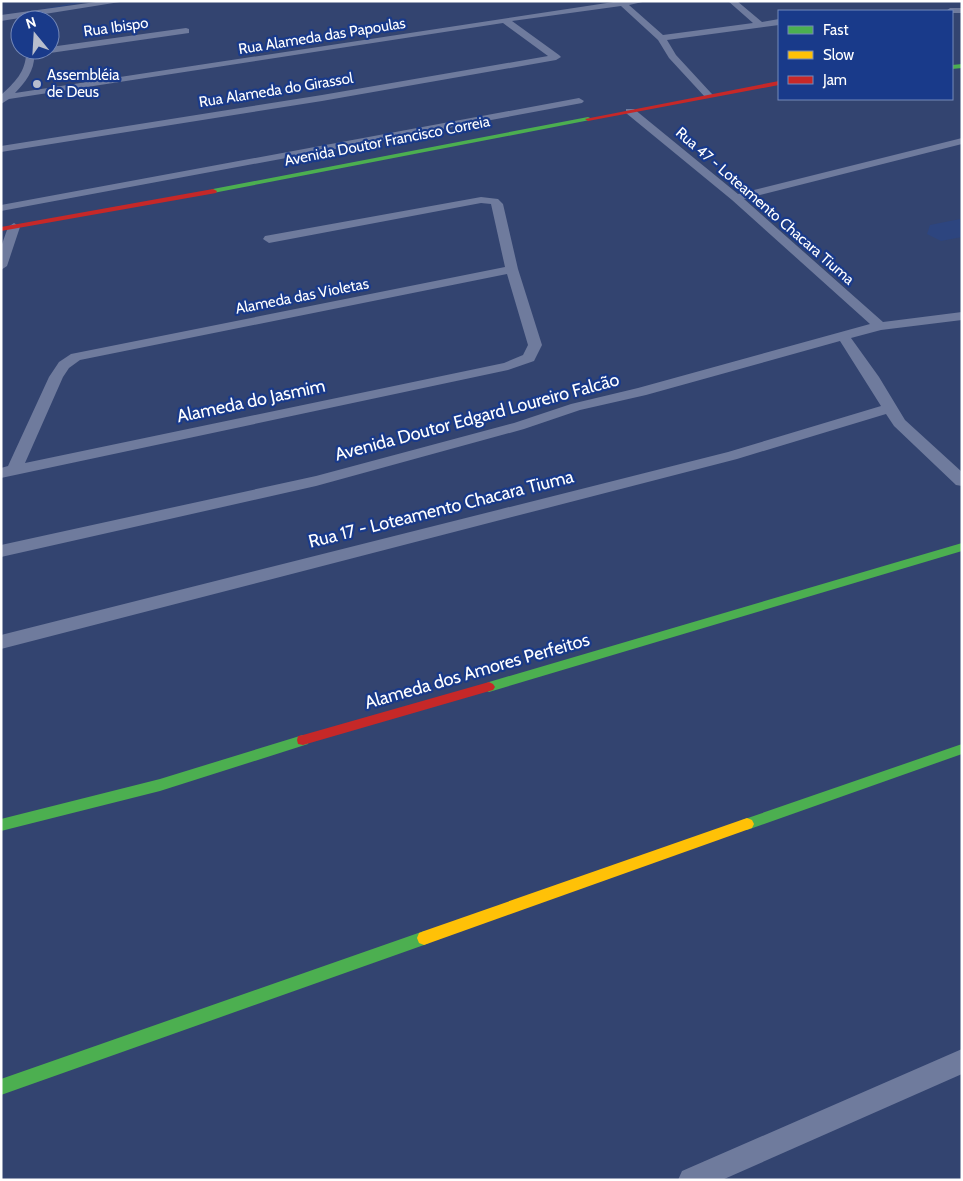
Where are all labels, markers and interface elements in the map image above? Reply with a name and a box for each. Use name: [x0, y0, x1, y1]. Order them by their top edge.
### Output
north arrow: [10, 10, 60, 60]
legend: [778, 10, 953, 100]
text: N: [23, 13, 38, 33]
street label: Rua Ibispo: [82, 14, 150, 40]
street label: Rua Alameda das Papoulas: [237, 14, 407, 58]
text: Fast: [823, 21, 848, 39]
text: Slow: [823, 46, 854, 64]
place label: Assembléia de Deus: [47, 66, 120, 101]
street label: Rua Alameda do Girassol: [198, 69, 355, 111]
text: Jam: [822, 71, 847, 89]
marker: Assembléia de Deus: [31, 78, 43, 90]
street label: Avenida Doutor Francisco Correia: [283, 112, 492, 170]
street label: Rua 47 - Loteamento Chacara Tiuma: [672, 124, 859, 289]
street label: Alameda das Violetas: [234, 274, 370, 318]
street label: Avenida Doutor Edgard Loureiro Falcão: [332, 368, 622, 466]
street label: Alameda do Jasmim: [175, 375, 327, 427]
street label: Rua 17 - Loteamento Chacara Tiuma: [306, 465, 576, 553]
street label: Alameda dos Amores Perfeitos: [362, 628, 592, 714]

